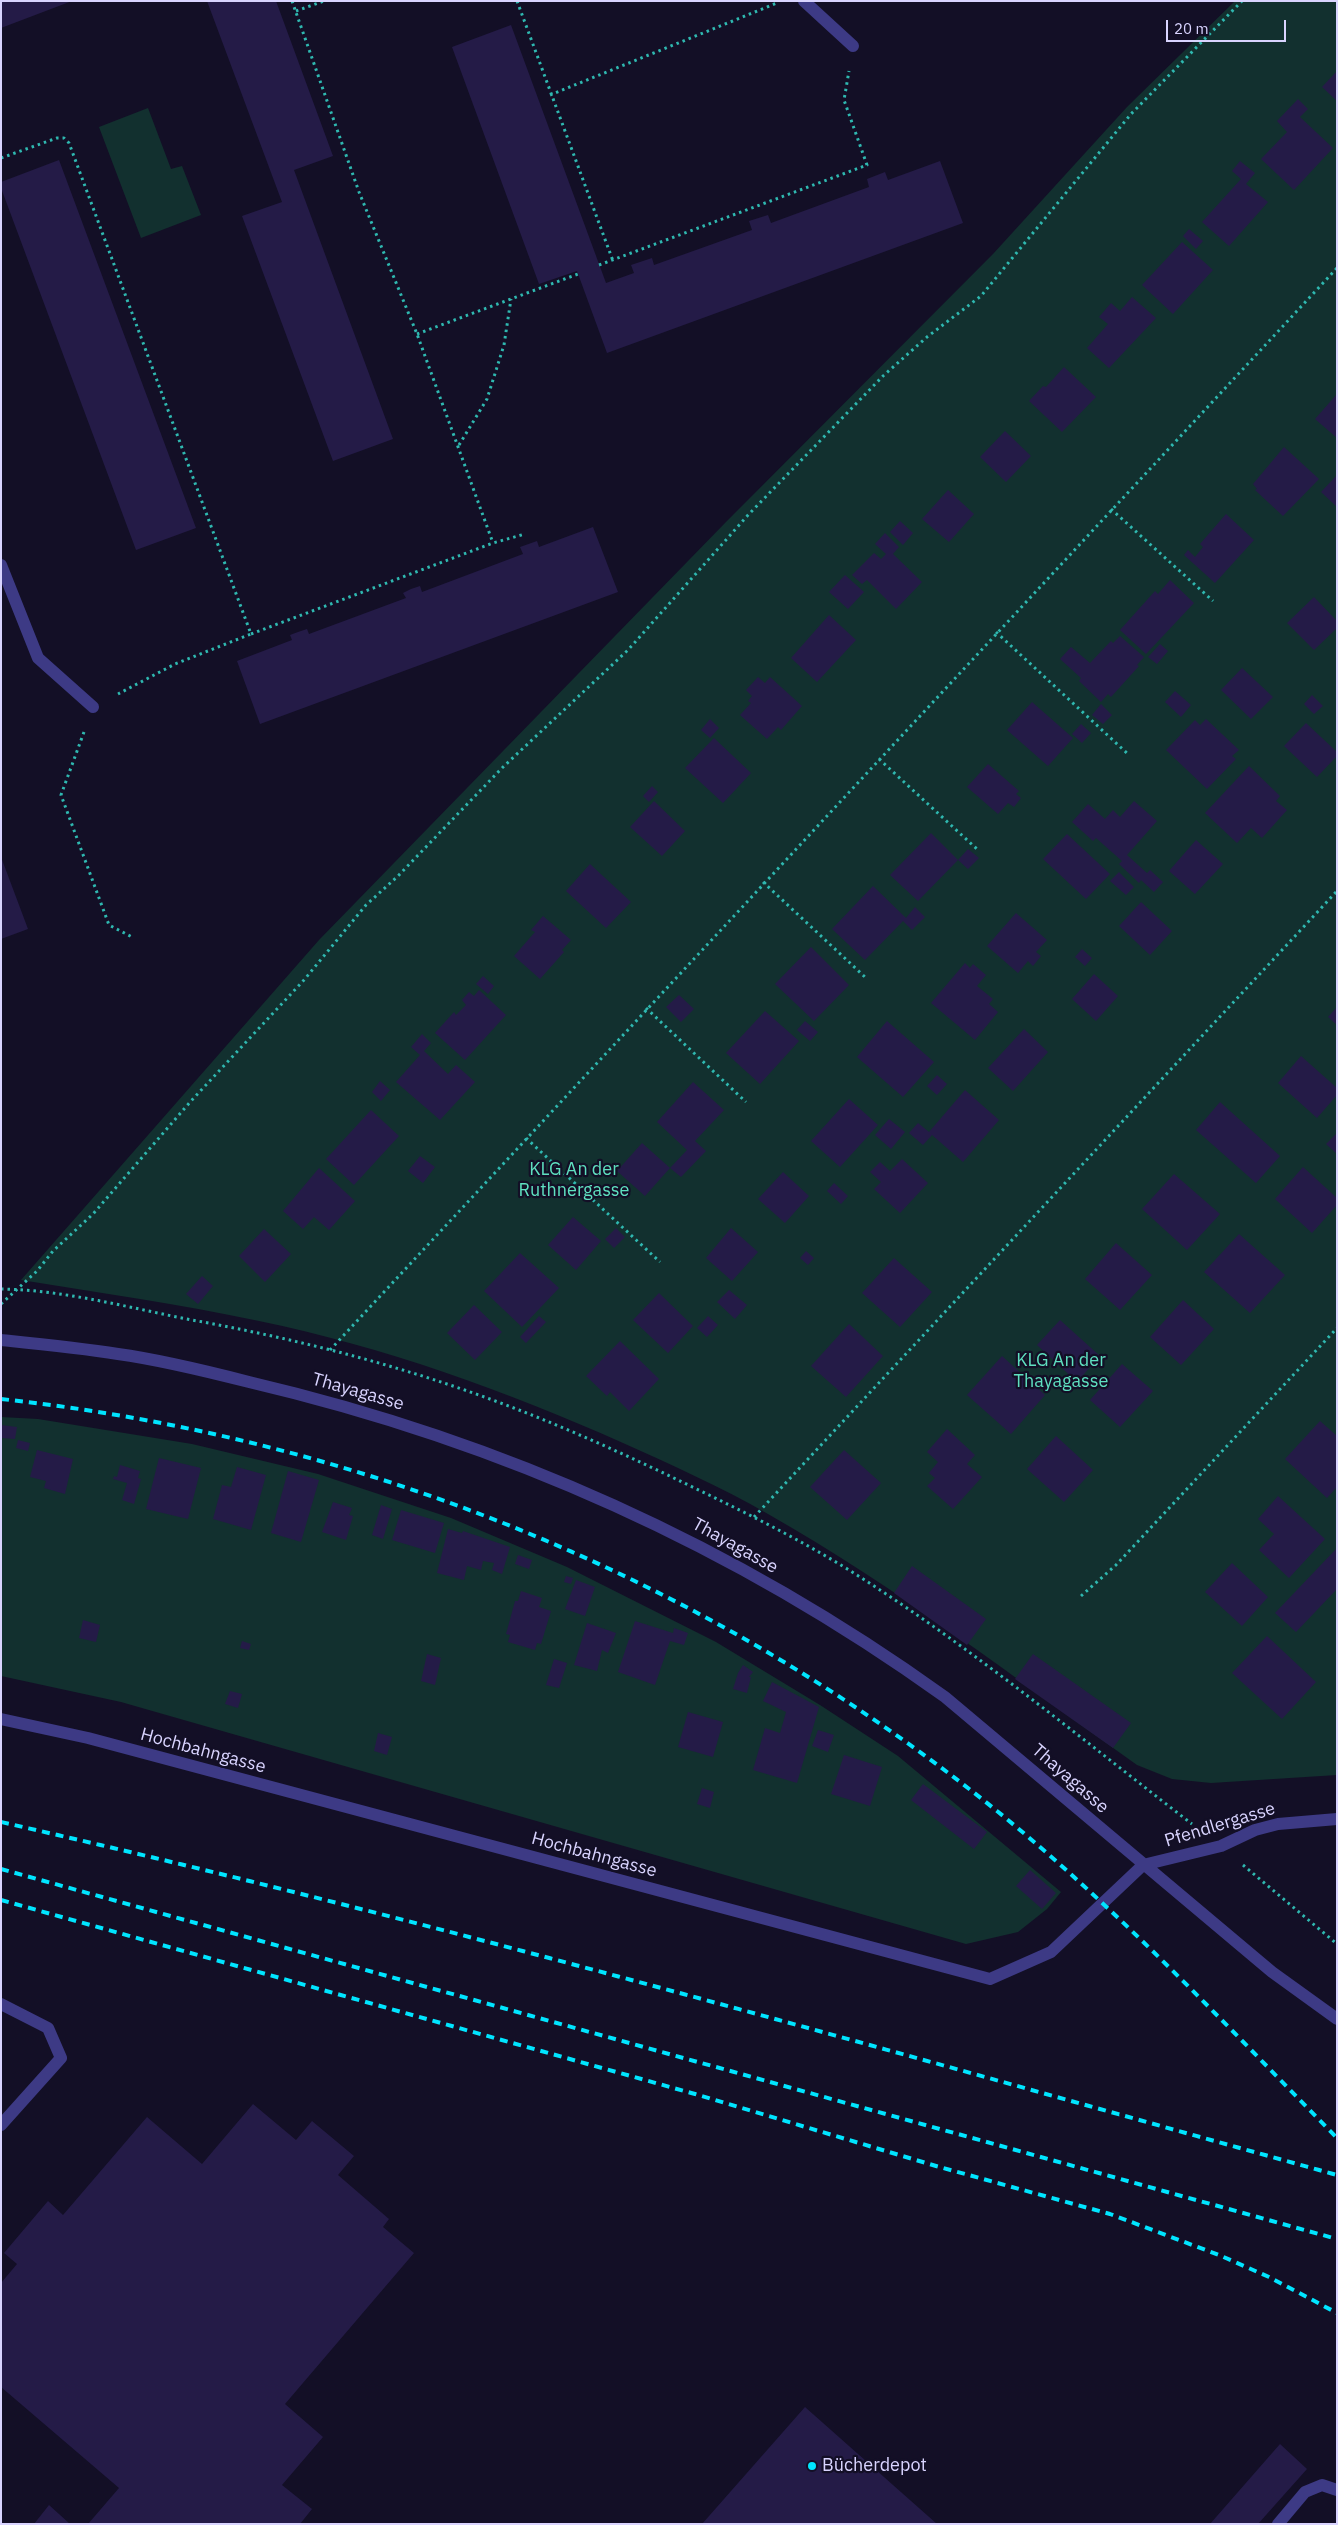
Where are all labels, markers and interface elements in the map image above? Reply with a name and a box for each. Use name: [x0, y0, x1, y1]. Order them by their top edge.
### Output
scale bar: [1168, 10, 1288, 42]
text: 20 m: [1174, 19, 1209, 38]
park label: KLG An der Ruthnergasse: [519, 1159, 629, 1202]
park label: KLG An der Thayagasse: [1014, 1350, 1108, 1392]
street label: Thayagasse: [309, 1369, 407, 1415]
street label: Thayagasse: [688, 1514, 782, 1578]
street label: Hochbahngasse: [138, 1724, 268, 1778]
street label: Thayagasse: [1027, 1740, 1113, 1818]
street label: Pfendlergasse: [1162, 1798, 1278, 1852]
street label: Hochbahngasse: [529, 1828, 659, 1882]
place label: Bücherdepot: [822, 2455, 927, 2477]
marker: Bücherdepot: [806, 2460, 818, 2472]

